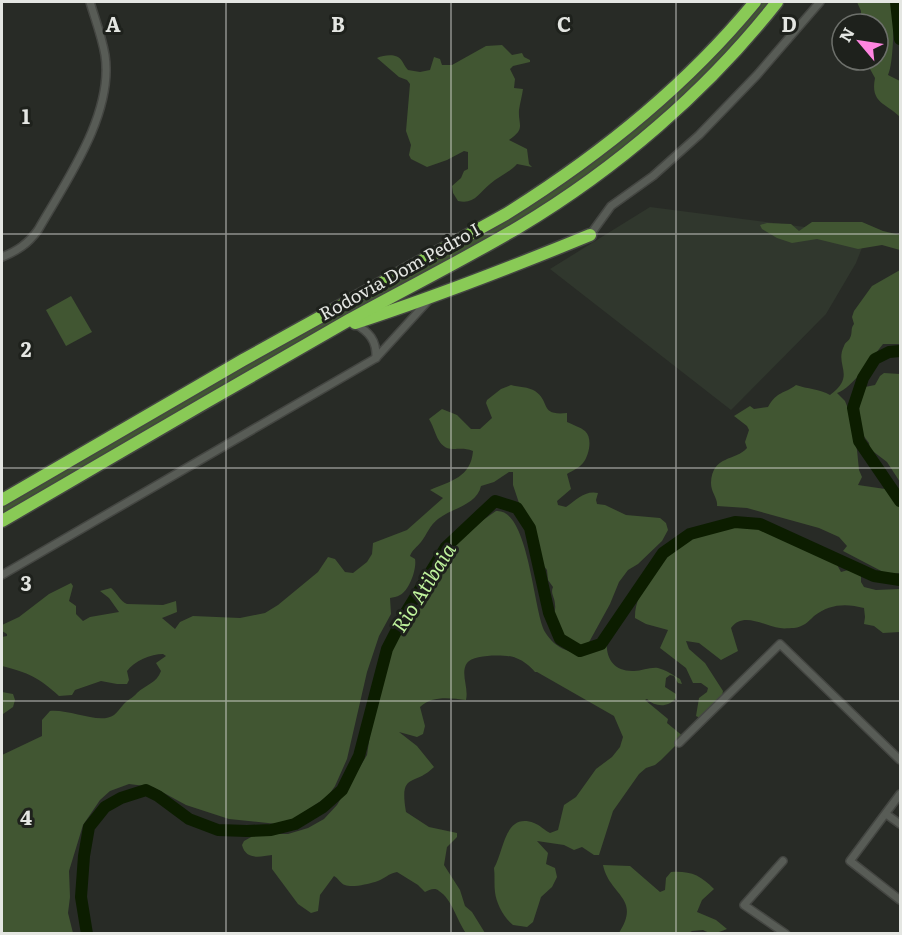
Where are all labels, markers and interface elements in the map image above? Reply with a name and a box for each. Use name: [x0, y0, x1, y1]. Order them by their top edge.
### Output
text: A: [105, 8, 121, 38]
text: B: [331, 8, 345, 38]
text: C: [557, 8, 571, 38]
text: D: [781, 8, 797, 38]
north arrow: [830, 12, 890, 72]
text: N: [832, 23, 860, 46]
text: 1: [22, 100, 30, 130]
street label: Rodovia Dom Pedro I: [314, 215, 485, 326]
text: 2: [21, 333, 32, 363]
water label: Rio Atibaia: [383, 536, 462, 638]
text: 3: [20, 567, 32, 597]
text: 4: [20, 801, 32, 831]

